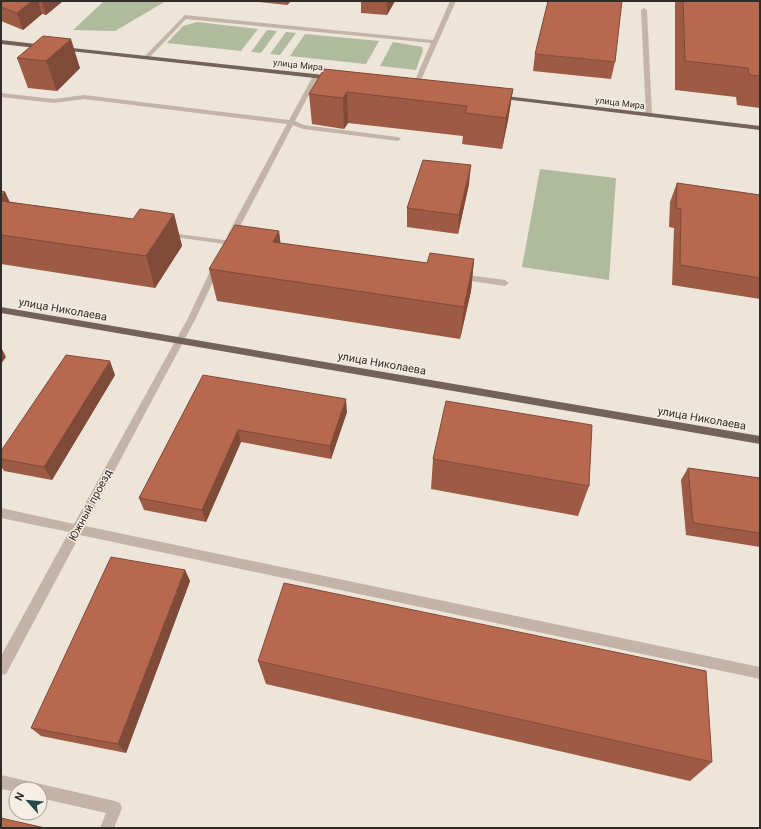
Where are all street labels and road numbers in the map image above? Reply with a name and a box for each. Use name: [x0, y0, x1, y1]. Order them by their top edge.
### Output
street label: улица Мира: [273, 57, 323, 73]
street label: улица Мира: [595, 95, 645, 111]
street label: улица Николаева: [18, 295, 108, 324]
street label: улица Николаева: [337, 349, 427, 378]
street label: улица Николаева: [657, 404, 747, 433]
street label: Южный проезд: [66, 467, 115, 543]

